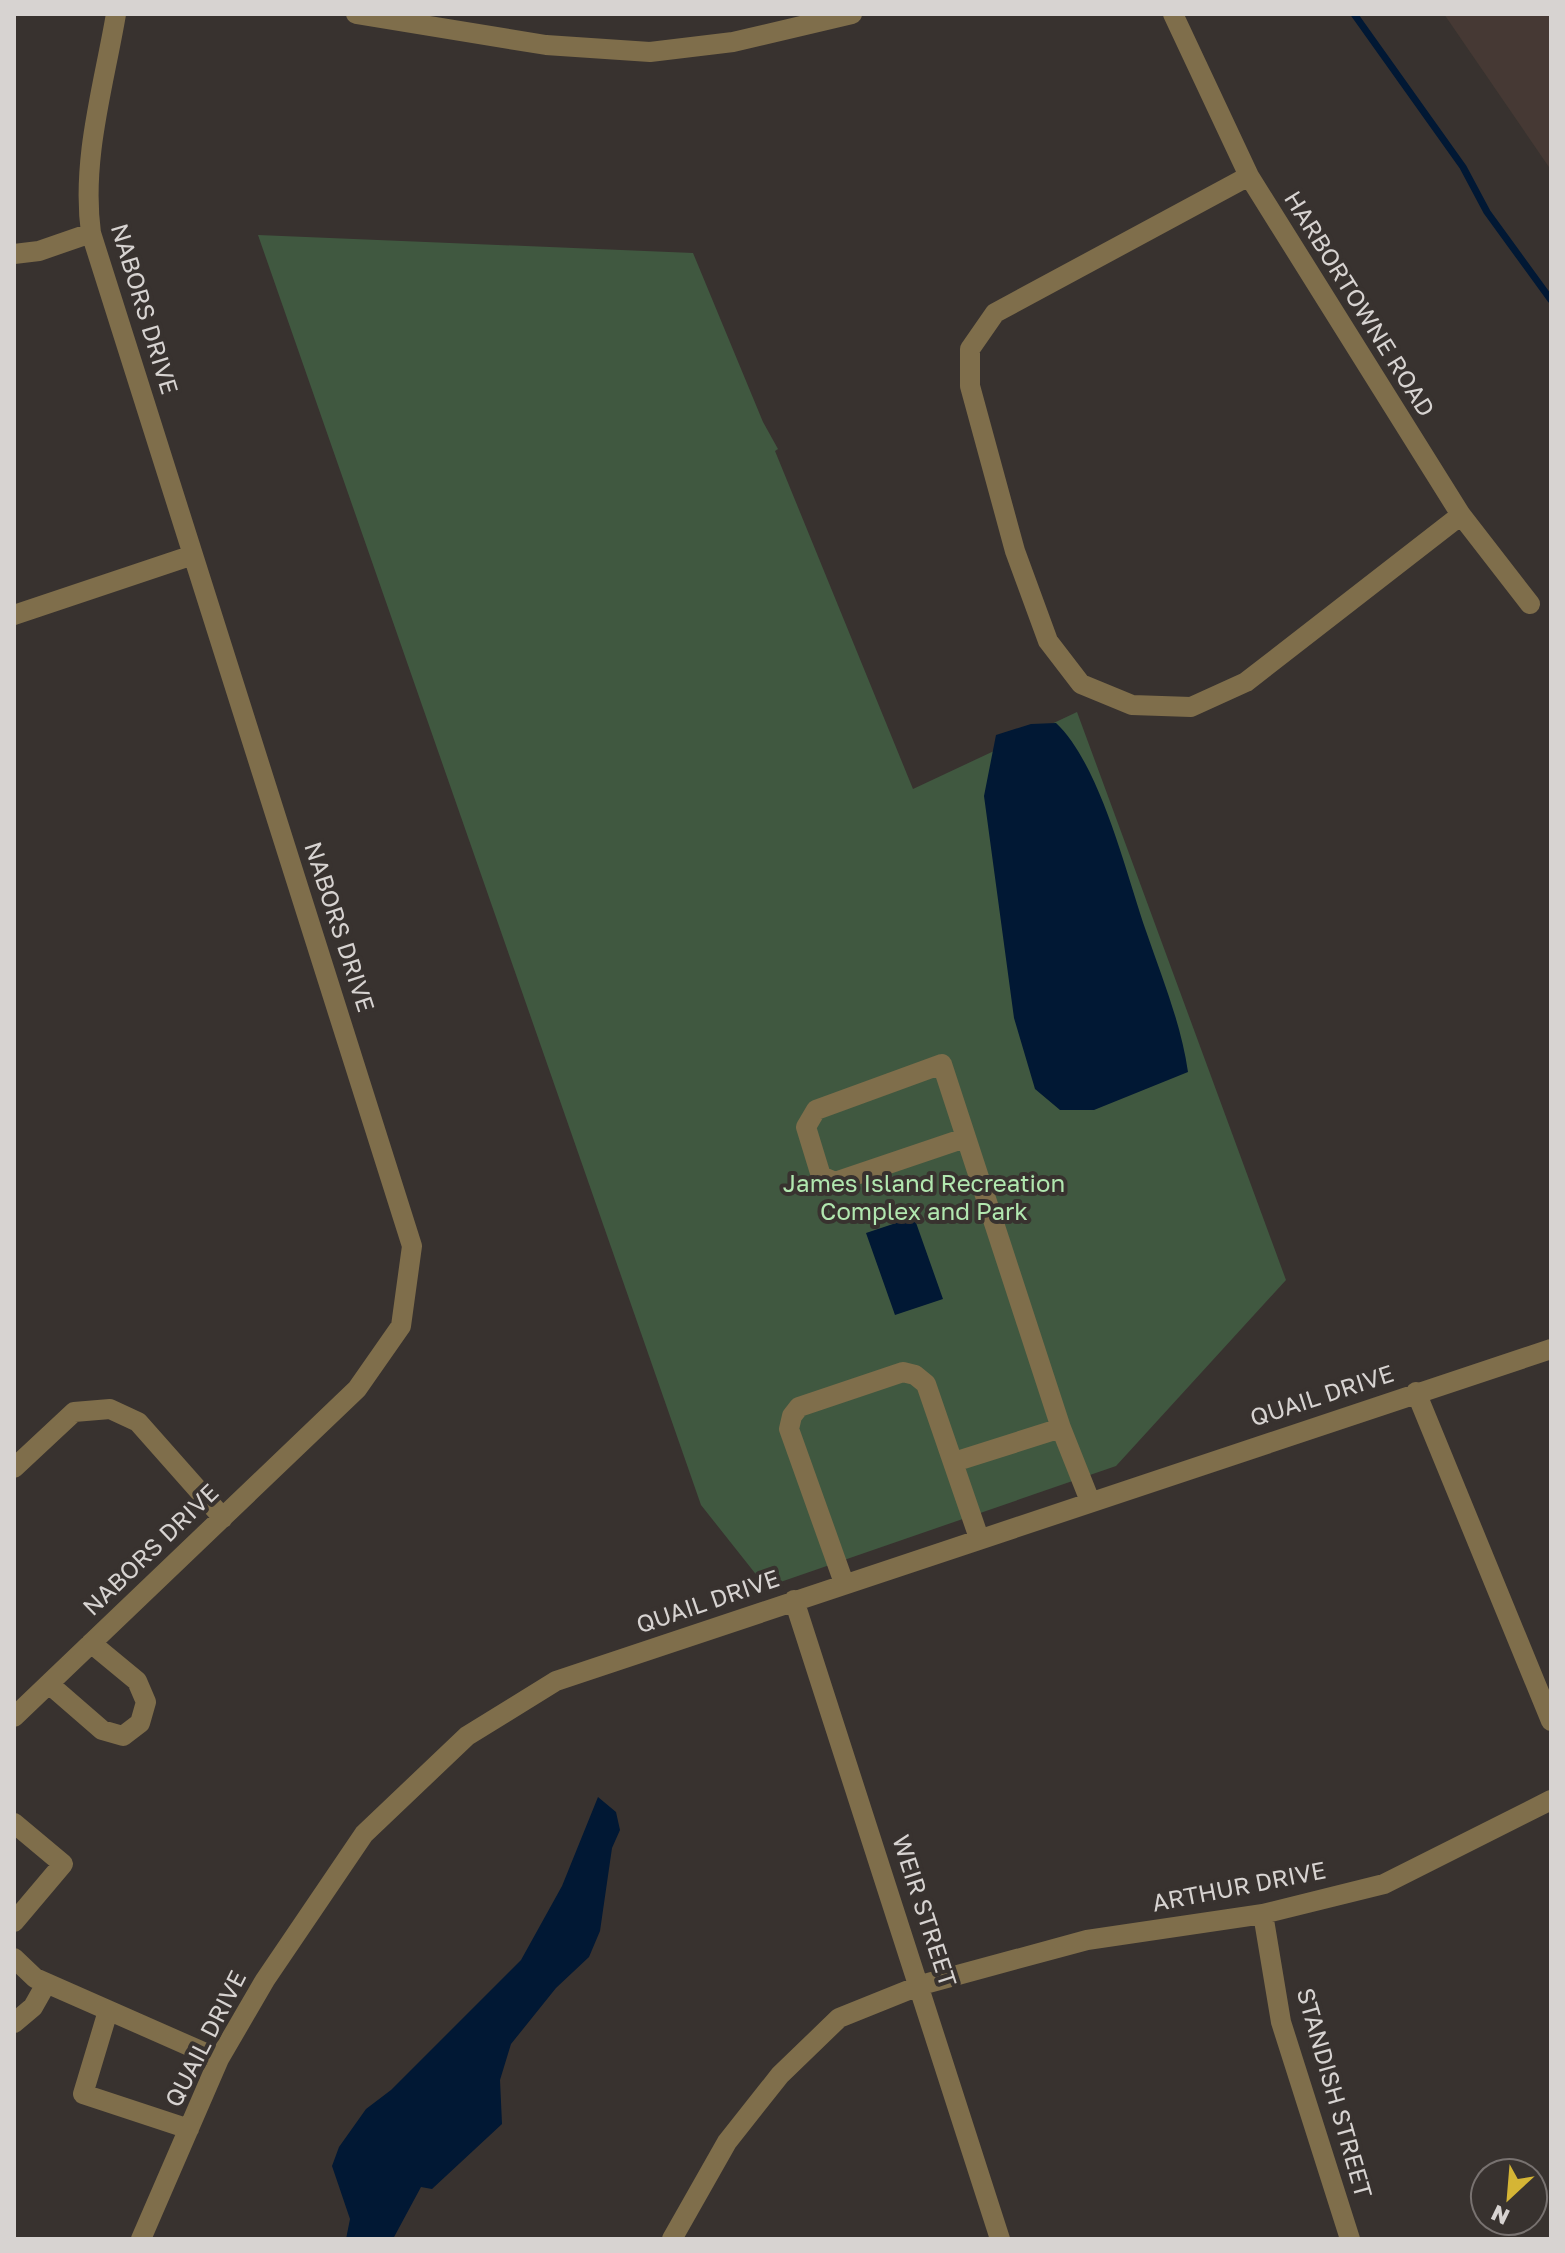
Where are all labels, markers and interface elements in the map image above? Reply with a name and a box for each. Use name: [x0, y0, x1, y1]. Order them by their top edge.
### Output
street label: HARBORTOWNE ROAD: [1279, 185, 1442, 421]
street label: NABORS DRIVE: [106, 220, 185, 397]
street label: NABORS DRIVE: [299, 838, 382, 1015]
park label: James Island Recreation Complex and Park: [783, 1168, 1065, 1225]
street label: QUAIL DRIVE: [1246, 1358, 1397, 1431]
street label: NABORS DRIVE: [76, 1477, 224, 1621]
street label: QUAIL DRIVE: [632, 1563, 783, 1639]
street label: WEIR STREET: [887, 1831, 964, 1990]
street label: ARTHUR DRIVE: [1149, 1854, 1328, 1917]
street label: QUAIL DRIVE: [158, 1965, 251, 2111]
street label: STANDISH STREET: [1292, 1984, 1379, 2201]
north arrow: [1469, 2157, 1549, 2237]
text: N: [1487, 2200, 1513, 2231]

